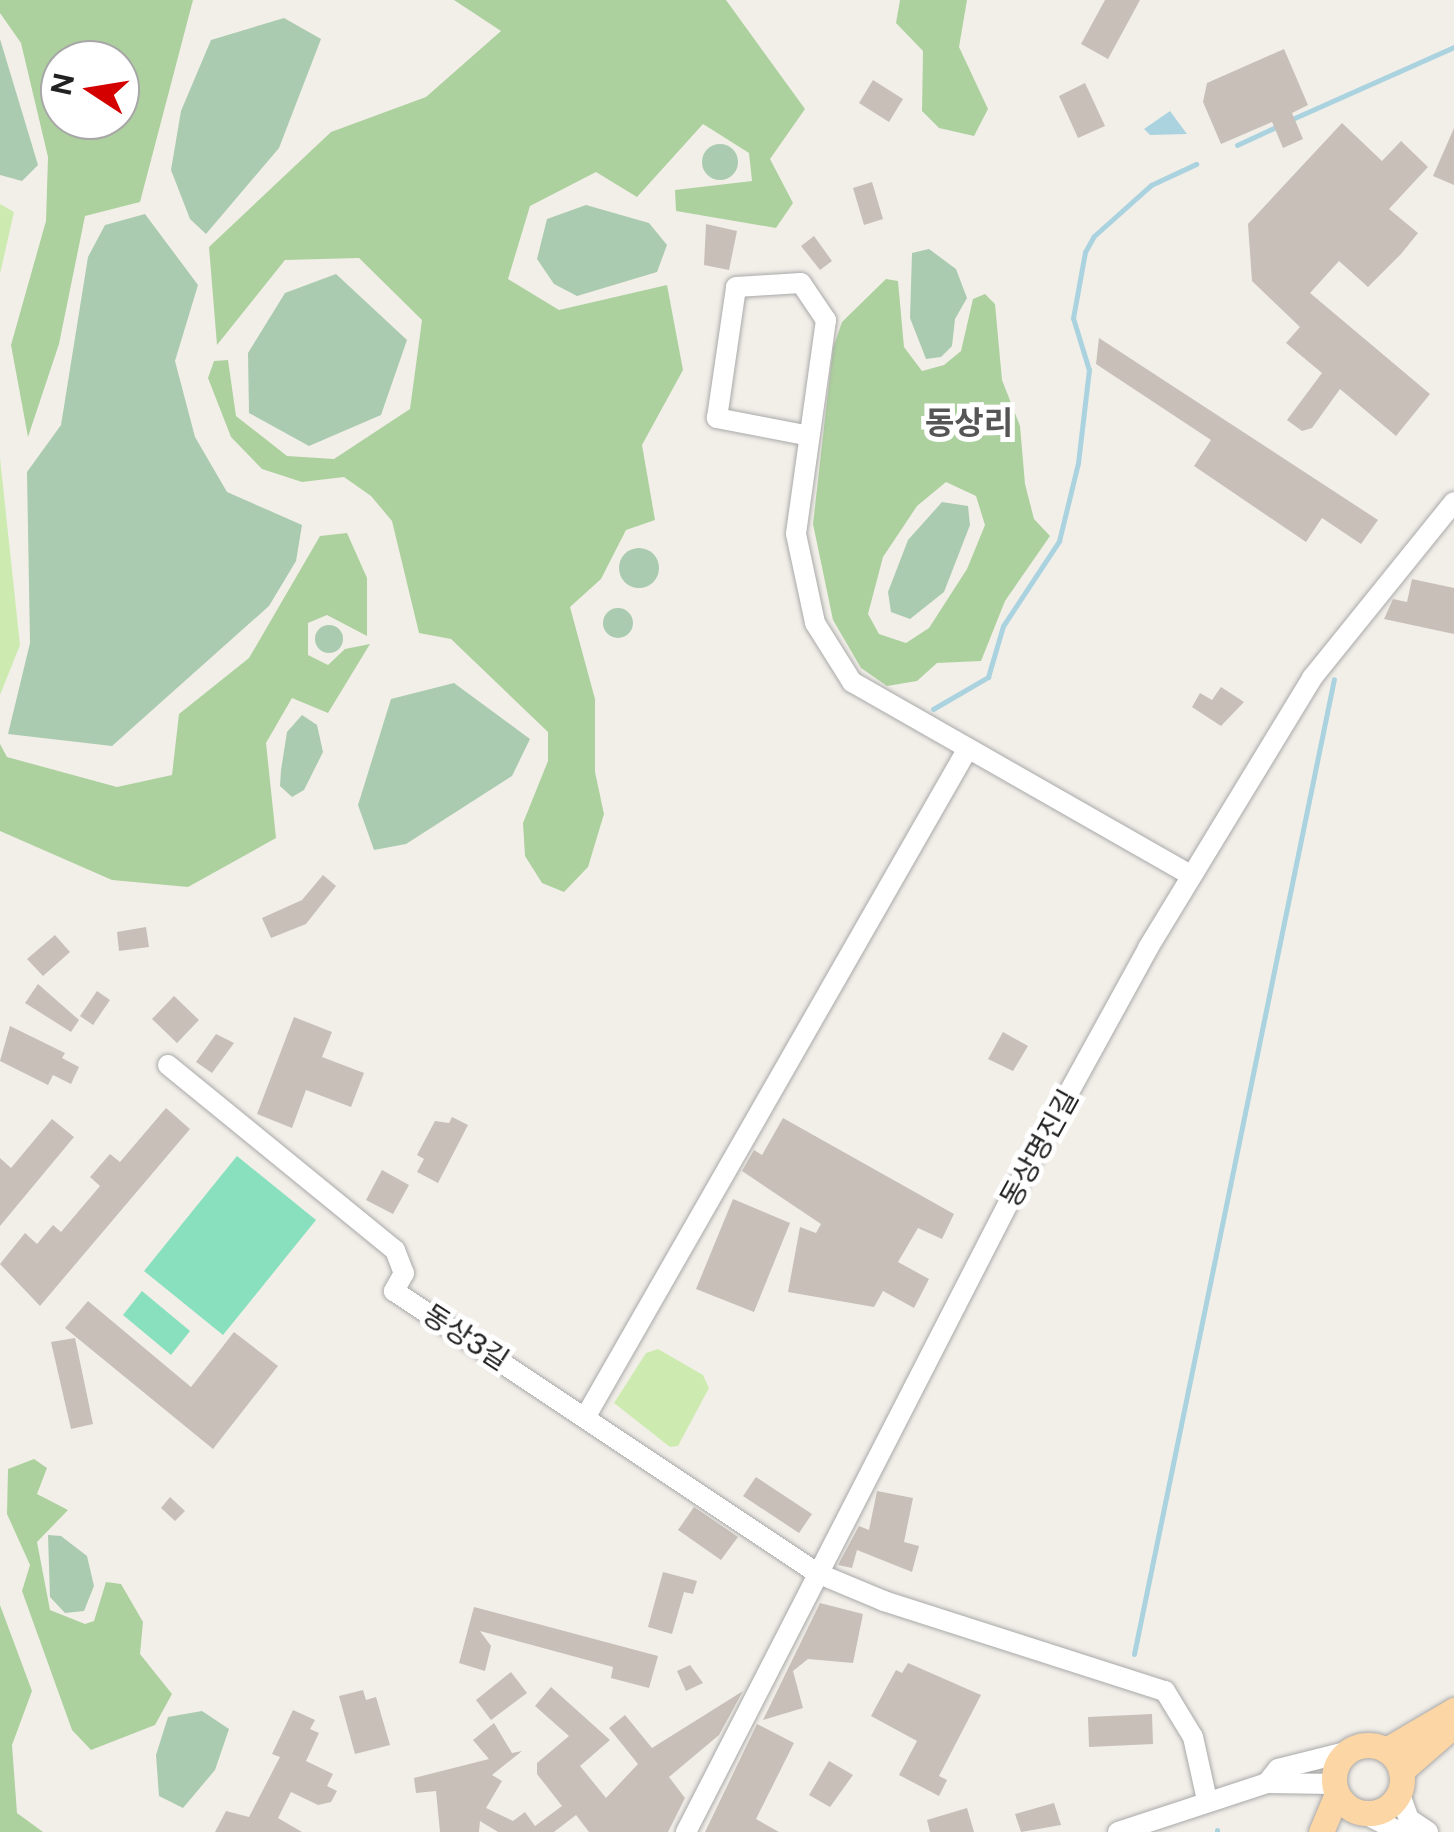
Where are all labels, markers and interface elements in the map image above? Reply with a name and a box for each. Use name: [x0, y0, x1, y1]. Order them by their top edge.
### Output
north arrow: [40, 40, 140, 140]
text: N: [44, 70, 81, 98]
district label: 동상리: [925, 404, 1013, 442]
street label: 동상명진길: [993, 1084, 1085, 1212]
street label: 동상3길: [417, 1297, 515, 1377]

